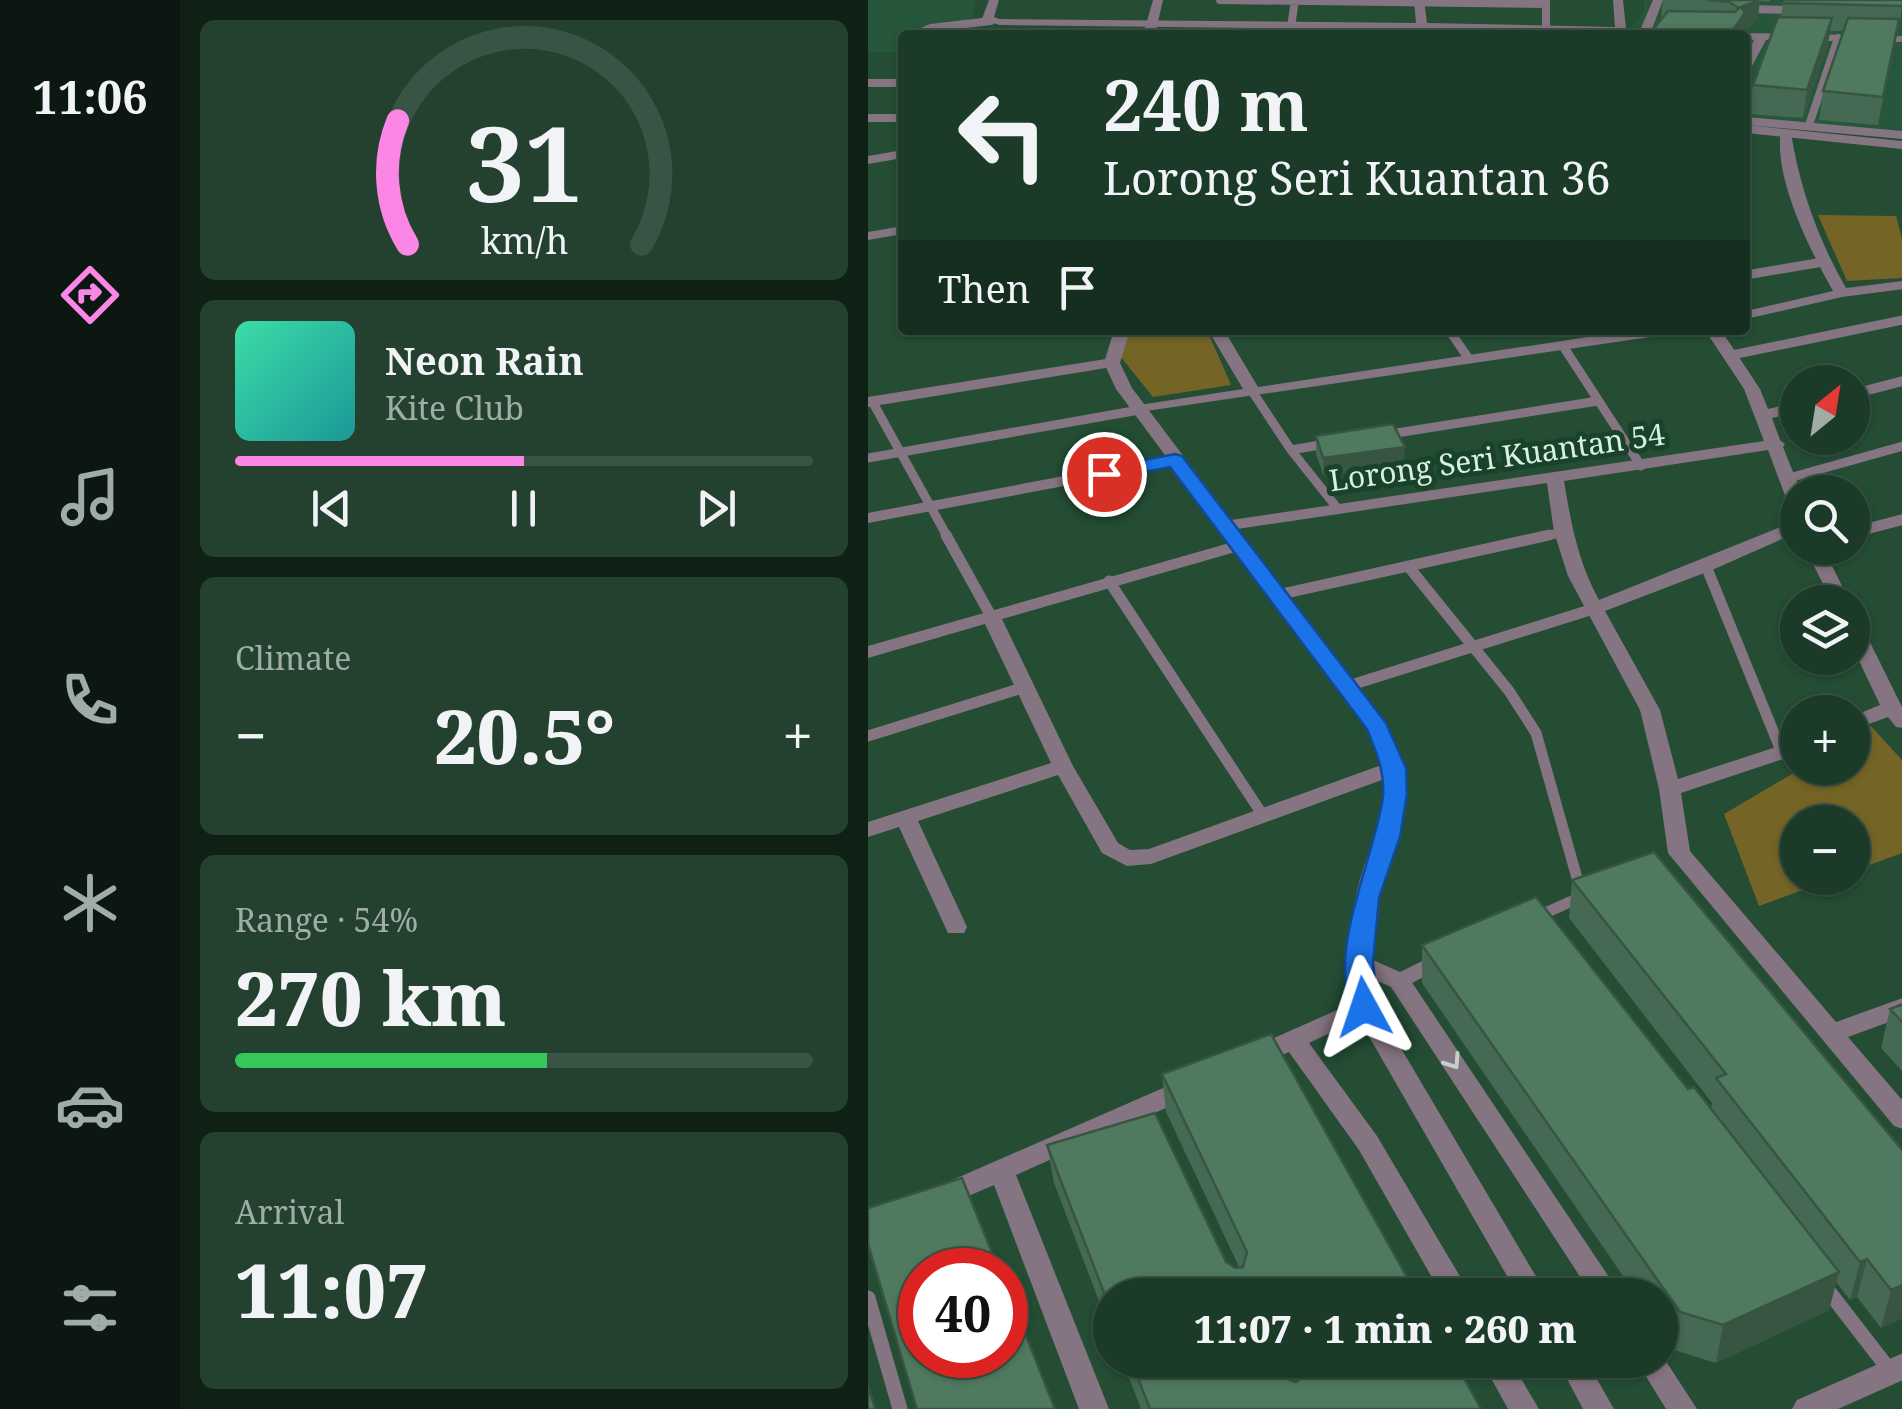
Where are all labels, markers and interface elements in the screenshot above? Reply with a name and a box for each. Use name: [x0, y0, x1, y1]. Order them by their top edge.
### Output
text: 240 m: [1103, 56, 1309, 152]
text: 11:06: [32, 66, 148, 127]
icon: left: [938, 70, 1068, 200]
text: 31: [465, 91, 583, 232]
text: Lorong Seri Kuantan 36: [1103, 147, 1611, 208]
text: km/h: [480, 216, 568, 264]
icon: directions: [55, 260, 125, 330]
icon: arrive: [1050, 260, 1105, 315]
text: Then: [938, 262, 1030, 314]
text: Neon Rain: [385, 334, 584, 386]
north arrow: [1780, 365, 1870, 455]
map controls: [1780, 365, 1870, 895]
text: Kite Club: [385, 386, 524, 429]
street label: Lorong Seri Kuantan 54: [1326, 413, 1667, 500]
pin: [1062, 432, 1147, 517]
icon: arrive: [1077, 447, 1132, 502]
icon: music: [55, 462, 125, 532]
button: search: [1780, 475, 1870, 565]
icon: previous: [304, 481, 359, 536]
icon: pause: [496, 481, 551, 536]
icon: next: [689, 481, 744, 536]
button: layers: [1780, 585, 1870, 675]
text: Climate: [235, 636, 351, 679]
icon: phone: [55, 665, 125, 735]
text: 20.5°: [434, 684, 615, 786]
button: +: [1780, 695, 1870, 785]
text: −: [235, 697, 267, 772]
text: +: [782, 697, 813, 772]
button: −: [1780, 805, 1870, 895]
icon: climate: [55, 868, 125, 938]
text: Range · 54%: [235, 898, 418, 941]
text: 270 km: [235, 946, 507, 1048]
position arrow: [1312, 955, 1416, 1059]
one-way arrow: [1440, 1052, 1459, 1070]
icon: car: [55, 1070, 125, 1140]
text: Arrival: [235, 1190, 344, 1233]
text: 11:07: [235, 1238, 428, 1340]
speed limit sign: 40: [898, 1248, 1028, 1378]
icon: filters: [55, 1273, 125, 1343]
text: 11:07 · 1 min · 260 m: [1194, 1302, 1577, 1354]

